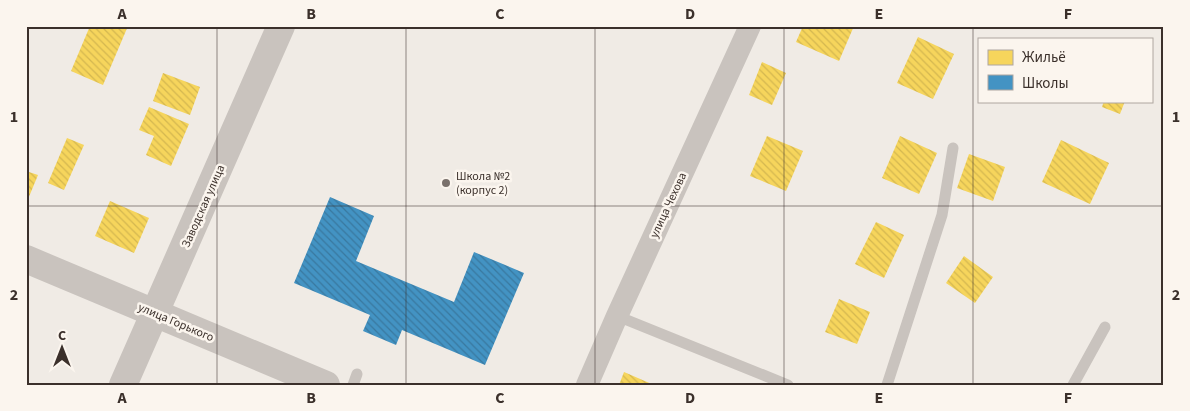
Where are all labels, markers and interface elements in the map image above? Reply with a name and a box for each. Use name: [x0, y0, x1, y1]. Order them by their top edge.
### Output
text: A: [116, 3, 127, 25]
text: B: [306, 3, 316, 25]
text: C: [495, 3, 505, 25]
text: D: [685, 3, 695, 25]
text: E: [875, 3, 883, 25]
text: F: [1064, 3, 1072, 25]
legend: [978, 38, 1152, 102]
text: Жильё: [1022, 47, 1066, 68]
text: Школы: [1022, 73, 1069, 94]
text: 1: [10, 106, 18, 128]
text: 1: [1172, 106, 1180, 128]
street label: Заводская улица: [178, 162, 229, 250]
place label: Школа №2 (корпус 2): [456, 168, 510, 199]
street label: улица Чехова: [646, 170, 691, 241]
marker: Школа №2 (корпус 2): [440, 177, 452, 189]
text: 2: [10, 284, 18, 306]
text: 2: [1172, 284, 1180, 306]
street label: улица Горького: [135, 299, 216, 346]
north arrow: [38, 324, 88, 374]
text: С: [58, 326, 66, 346]
text: A: [116, 387, 127, 409]
text: B: [306, 387, 316, 409]
text: C: [495, 387, 505, 409]
text: D: [685, 387, 695, 409]
text: E: [875, 387, 883, 409]
text: F: [1064, 387, 1072, 409]

